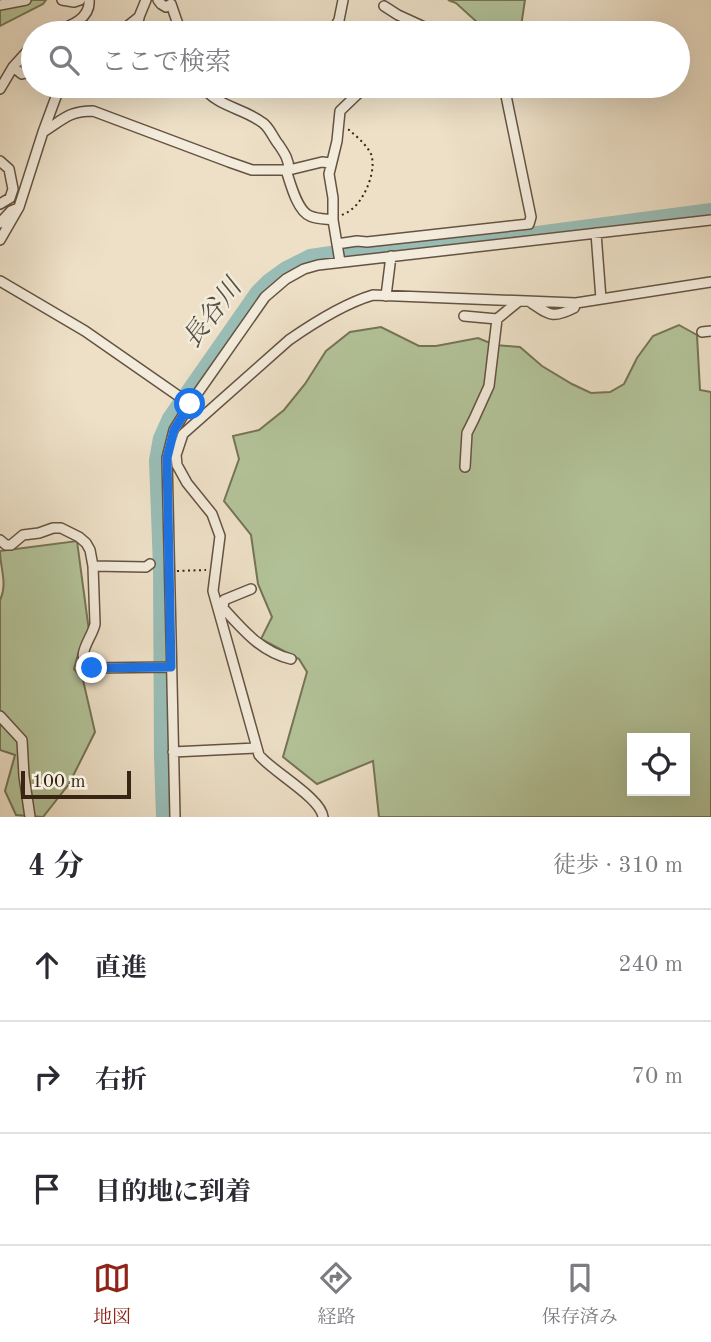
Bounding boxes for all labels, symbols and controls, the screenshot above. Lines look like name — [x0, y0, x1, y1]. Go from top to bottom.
search box — [21, 21, 690, 98]
icon: search — [45, 41, 83, 79]
text: ここで検索 — [101, 50, 231, 76]
water label: 長谷川 — [178, 271, 249, 353]
route start — [174, 388, 205, 419]
route end — [76, 652, 107, 683]
map controls — [627, 733, 690, 796]
button: locate — [627, 733, 690, 796]
scale bar — [21, 768, 131, 800]
text: 100 m — [32, 773, 85, 792]
text: 4 分 — [28, 852, 84, 882]
text: 徒歩 · 310 m — [553, 854, 683, 877]
icon: ahead — [28, 946, 66, 984]
text: 240 m — [618, 953, 683, 976]
text: 直進 — [95, 956, 147, 982]
icon: right — [28, 1058, 66, 1096]
text: 70 m — [632, 1065, 683, 1088]
text: 右折 — [95, 1068, 147, 1094]
icon: arrive — [28, 1170, 66, 1208]
text: 目的地に到着 — [95, 1180, 251, 1206]
tab: 地図 — [93, 1259, 131, 1330]
tab: 経路 — [317, 1259, 356, 1330]
tab: 保存済み — [542, 1259, 618, 1330]

